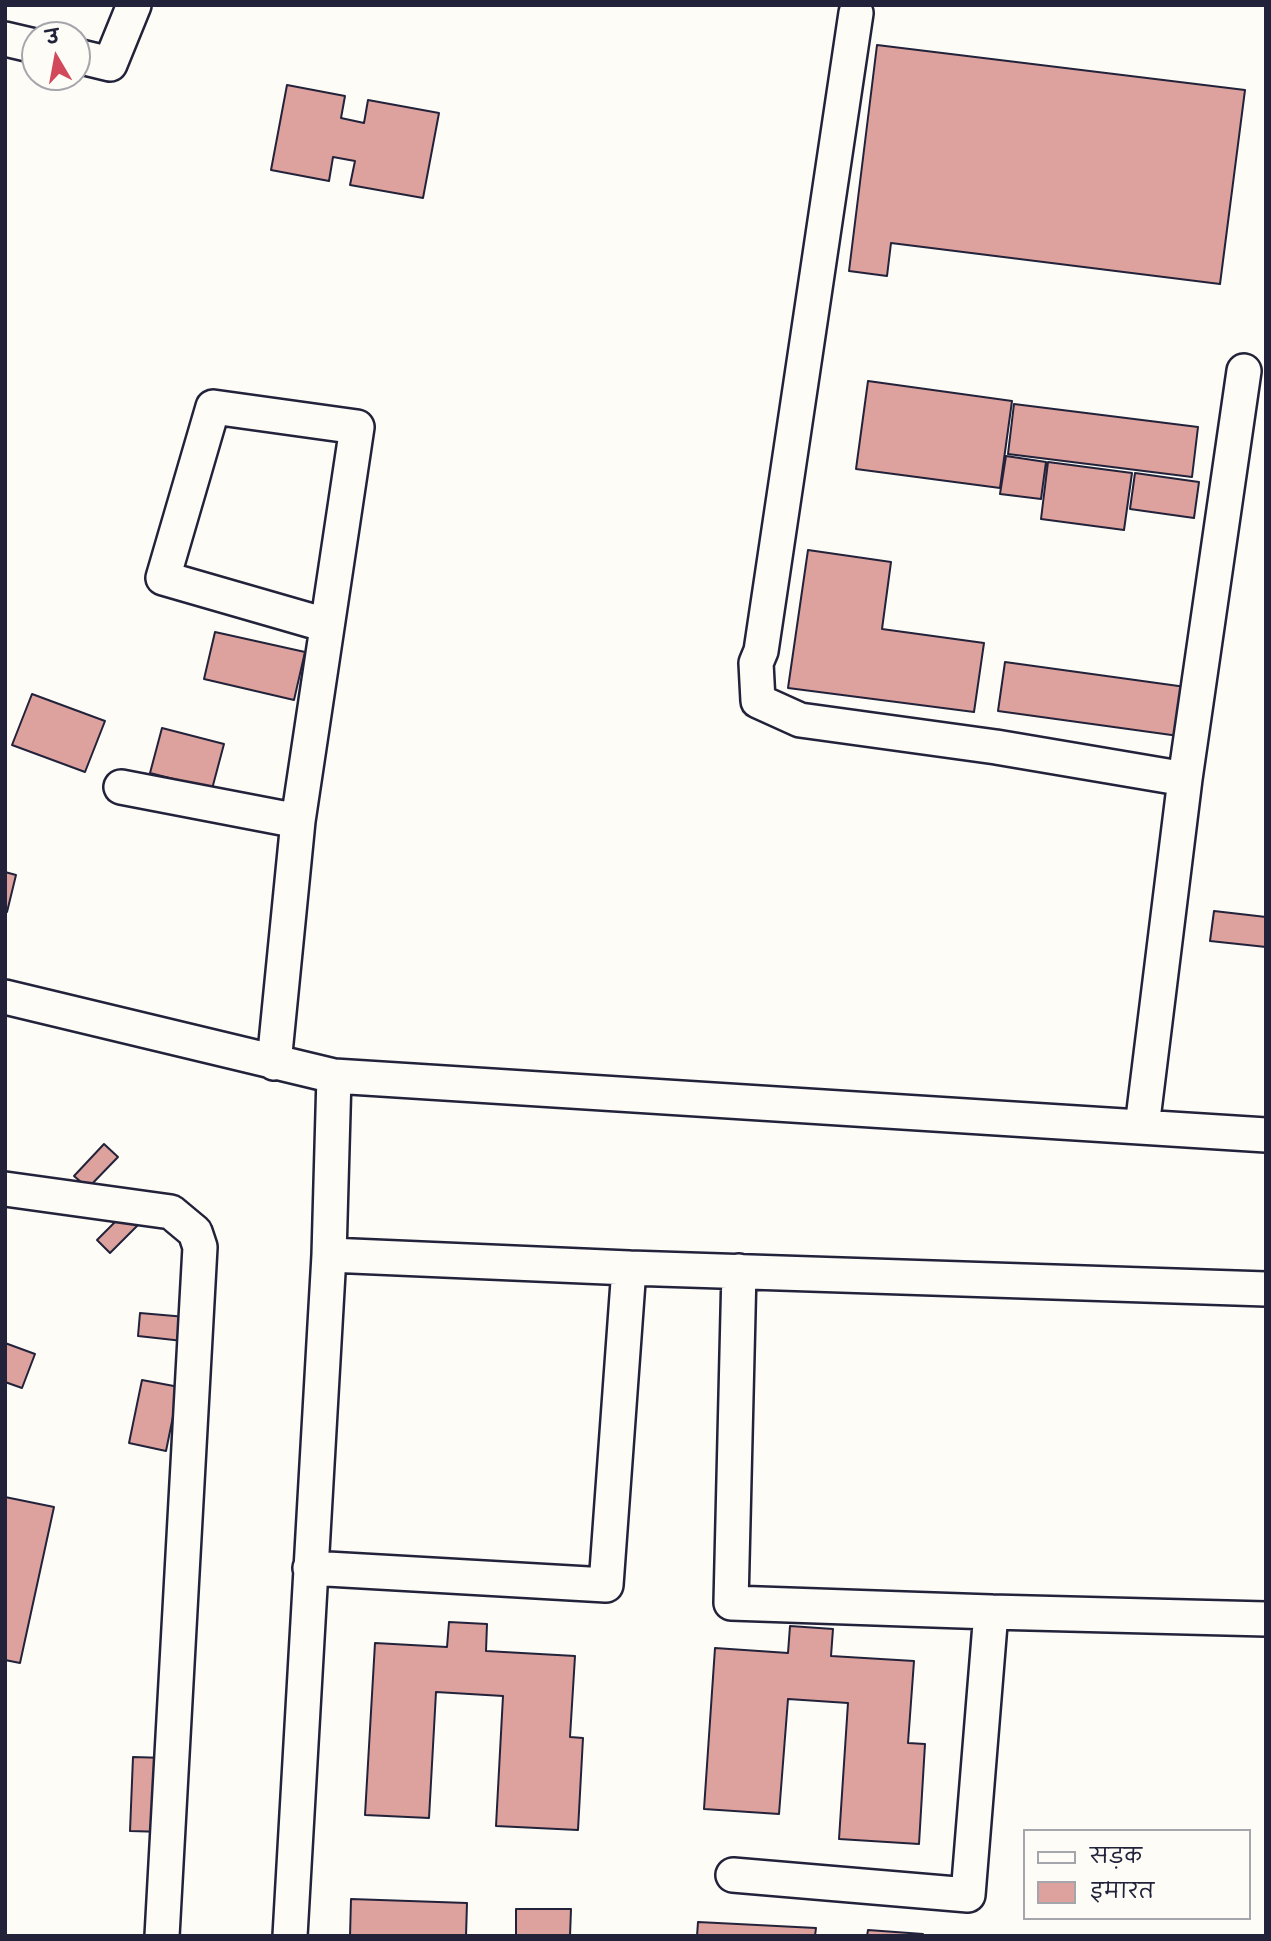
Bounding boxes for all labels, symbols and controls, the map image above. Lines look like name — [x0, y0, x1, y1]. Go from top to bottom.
north arrow — [21, 21, 91, 91]
text: उ — [44, 24, 61, 50]
legend — [1023, 1829, 1250, 1920]
text: सड़क — [1090, 1843, 1142, 1870]
text: इमारत — [1090, 1878, 1154, 1905]

